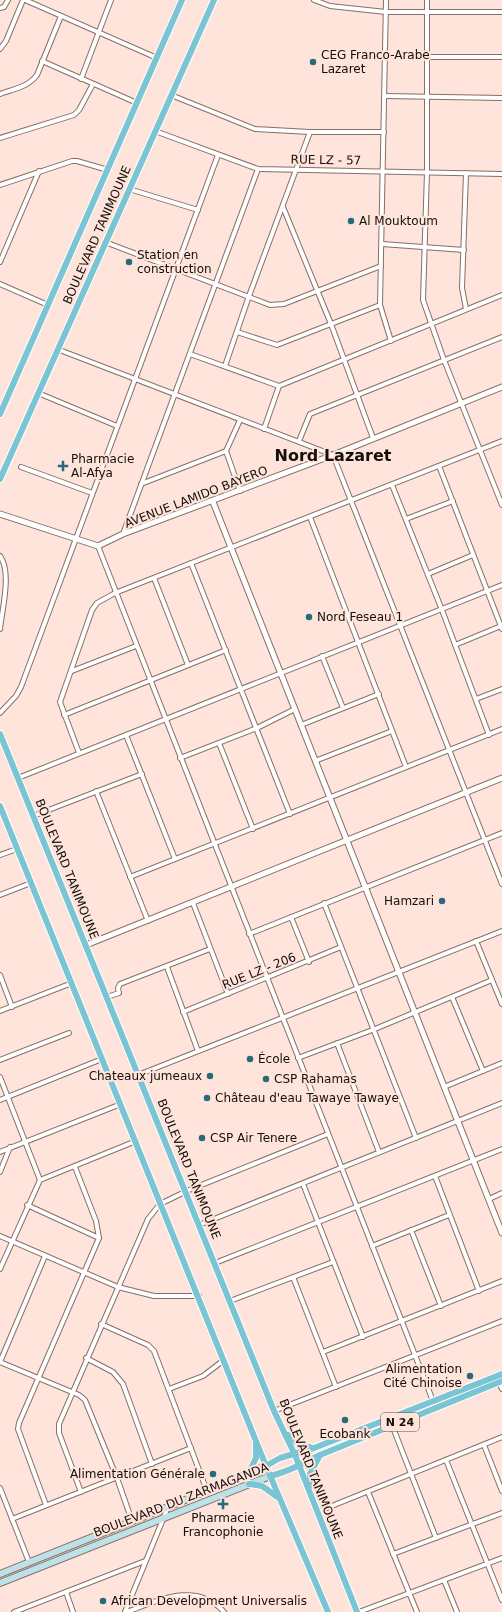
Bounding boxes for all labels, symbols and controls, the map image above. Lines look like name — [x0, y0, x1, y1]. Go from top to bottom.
place label: CEG Franco-Arabe Lazaret — [321, 48, 430, 76]
marker: CEG Franco-Arabe Lazaret — [308, 57, 318, 67]
street label: RUE LZ - 57 — [291, 152, 361, 168]
street label: BOULEVARD TANIMOUNE — [60, 164, 134, 306]
place label: Al Mouktoum — [359, 214, 438, 228]
marker: Al Mouktoum — [346, 216, 356, 226]
place label: Station en construction — [137, 248, 212, 276]
marker: Station en construction — [124, 257, 134, 267]
district label: Nord Lazaret — [275, 446, 392, 465]
place label: Pharmacie Al-Afya — [71, 452, 134, 480]
marker: Pharmacie Al-Afya — [58, 461, 68, 471]
street label: AVENUE LAMIDO BAYERO — [122, 463, 270, 531]
place label: Nord Feseau 1 — [317, 610, 403, 624]
marker: Nord Feseau 1 — [304, 612, 314, 622]
street label: BOULEVARD TANIMOUNE — [32, 797, 102, 941]
place label: Hamzari — [384, 894, 434, 908]
marker: Hamzari — [437, 896, 447, 906]
street label: RUE LZ - 206 — [220, 950, 298, 992]
place label: École — [258, 1051, 290, 1066]
marker: École — [245, 1054, 255, 1064]
place label: Chateaux jumeaux — [89, 1069, 202, 1083]
marker: Chateaux jumeaux — [205, 1071, 215, 1081]
place label: CSP Rahamas — [274, 1072, 357, 1086]
marker: CSP Rahamas — [261, 1074, 271, 1084]
place label: Château d'eau Tawaye Tawaye — [215, 1091, 399, 1105]
marker: Château d'eau Tawaye Tawaye — [202, 1093, 212, 1103]
street label: BOULEVARD TANIMOUNE — [154, 1097, 224, 1241]
place label: CSP Air Tenere — [210, 1131, 297, 1145]
marker: CSP Air Tenere — [197, 1133, 207, 1143]
place label: Alimentation Cité Chinoise — [383, 1362, 462, 1390]
marker: Alimentation Cité Chinoise — [465, 1371, 475, 1381]
street label: BOULEVARD TANIMOUNE — [276, 1397, 346, 1541]
road number: N 24 — [381, 1413, 419, 1431]
marker: Ecobank — [340, 1415, 350, 1425]
place label: Ecobank — [319, 1427, 371, 1441]
street label: BOULEVARD DU ZARMAGANDA — [92, 1460, 271, 1540]
place label: Alimentation Générale — [70, 1467, 205, 1481]
marker: Alimentation Générale — [208, 1469, 218, 1479]
marker: Pharmacie Francophonie — [218, 1499, 228, 1509]
place label: Pharmacie Francophonie — [183, 1511, 263, 1539]
place label: African Development Universalis — [111, 1594, 307, 1608]
marker: African Development Universalis — [98, 1596, 108, 1606]

